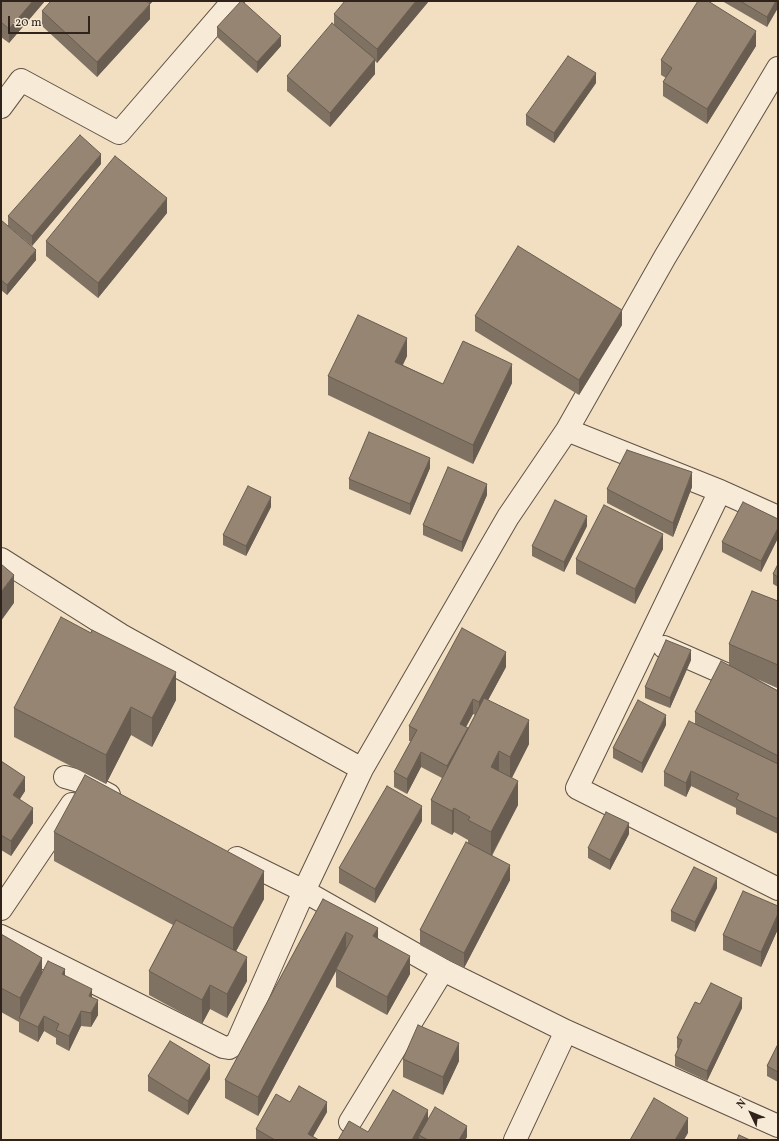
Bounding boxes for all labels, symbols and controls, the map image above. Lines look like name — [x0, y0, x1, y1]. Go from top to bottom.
scale bar — [10, 8, 92, 34]
text: 20 m — [15, 15, 42, 31]
north arrow — [731, 1093, 771, 1133]
text: N — [734, 1096, 750, 1113]

